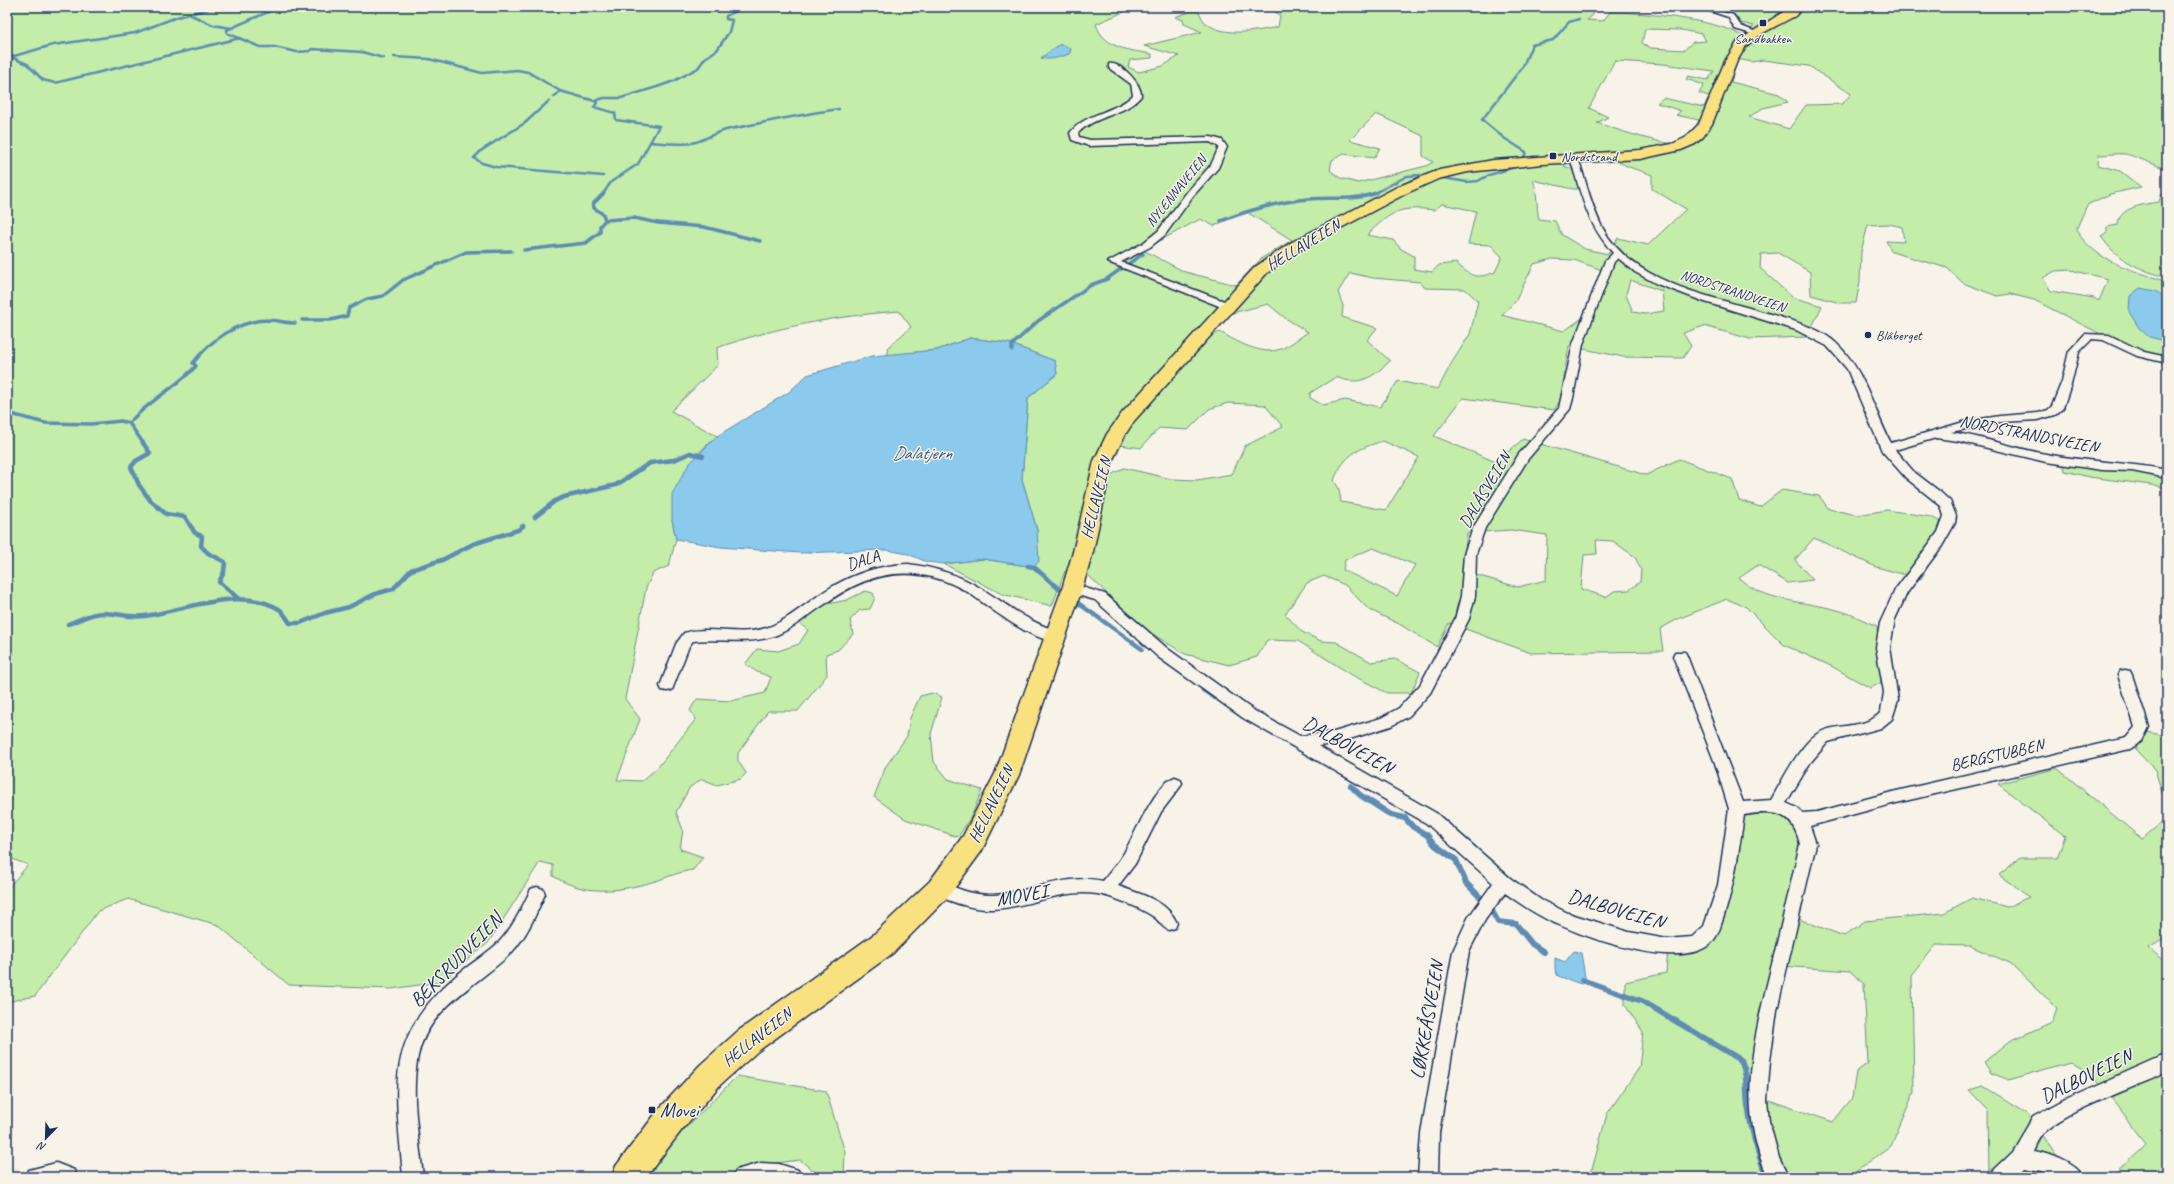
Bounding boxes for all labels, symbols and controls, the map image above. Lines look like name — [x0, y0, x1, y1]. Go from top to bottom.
marker: Sandbakken — [1758, 18, 1768, 28]
place label: Sandbakken — [1734, 30, 1792, 47]
place label: Nordstrand — [1561, 148, 1619, 165]
street label: NYLENNAVEIEN — [1142, 150, 1212, 230]
marker: Nordstrand — [1548, 151, 1558, 161]
street label: HELLAVEIEN — [1262, 213, 1346, 275]
street label: NORDSTRANDVEIEN — [1679, 266, 1790, 317]
place label: Blåberget — [1876, 327, 1923, 344]
marker: Blåberget — [1863, 330, 1873, 340]
street label: NORDSTRANDSVEIEN — [1958, 410, 2102, 458]
water label: Dalatjern — [893, 442, 953, 464]
street label: DALÅSVEIEN — [1454, 446, 1517, 532]
street label: HELLAVEIEN — [1076, 453, 1117, 541]
street label: DALA — [844, 545, 883, 575]
street label: DALBOVEIEN — [1299, 710, 1400, 781]
street label: BERGSTUBBEN — [1948, 734, 2048, 776]
street label: HELLAVEIEN — [963, 760, 1020, 846]
street label: MOVEI — [994, 877, 1054, 912]
street label: DALBOVEIEN — [1565, 883, 1670, 935]
street label: BEKSRUDVEIEN — [405, 905, 509, 1013]
street label: LØKKEÅSVEIEN — [1404, 957, 1450, 1081]
street label: HELLAVEIEN — [718, 1002, 798, 1071]
street label: DALBOVEIEN — [2036, 1042, 2138, 1109]
place label: Movei — [660, 1098, 701, 1123]
marker: Movei — [647, 1105, 657, 1115]
north arrow — [26, 1118, 66, 1158]
text: N — [34, 1139, 48, 1155]

